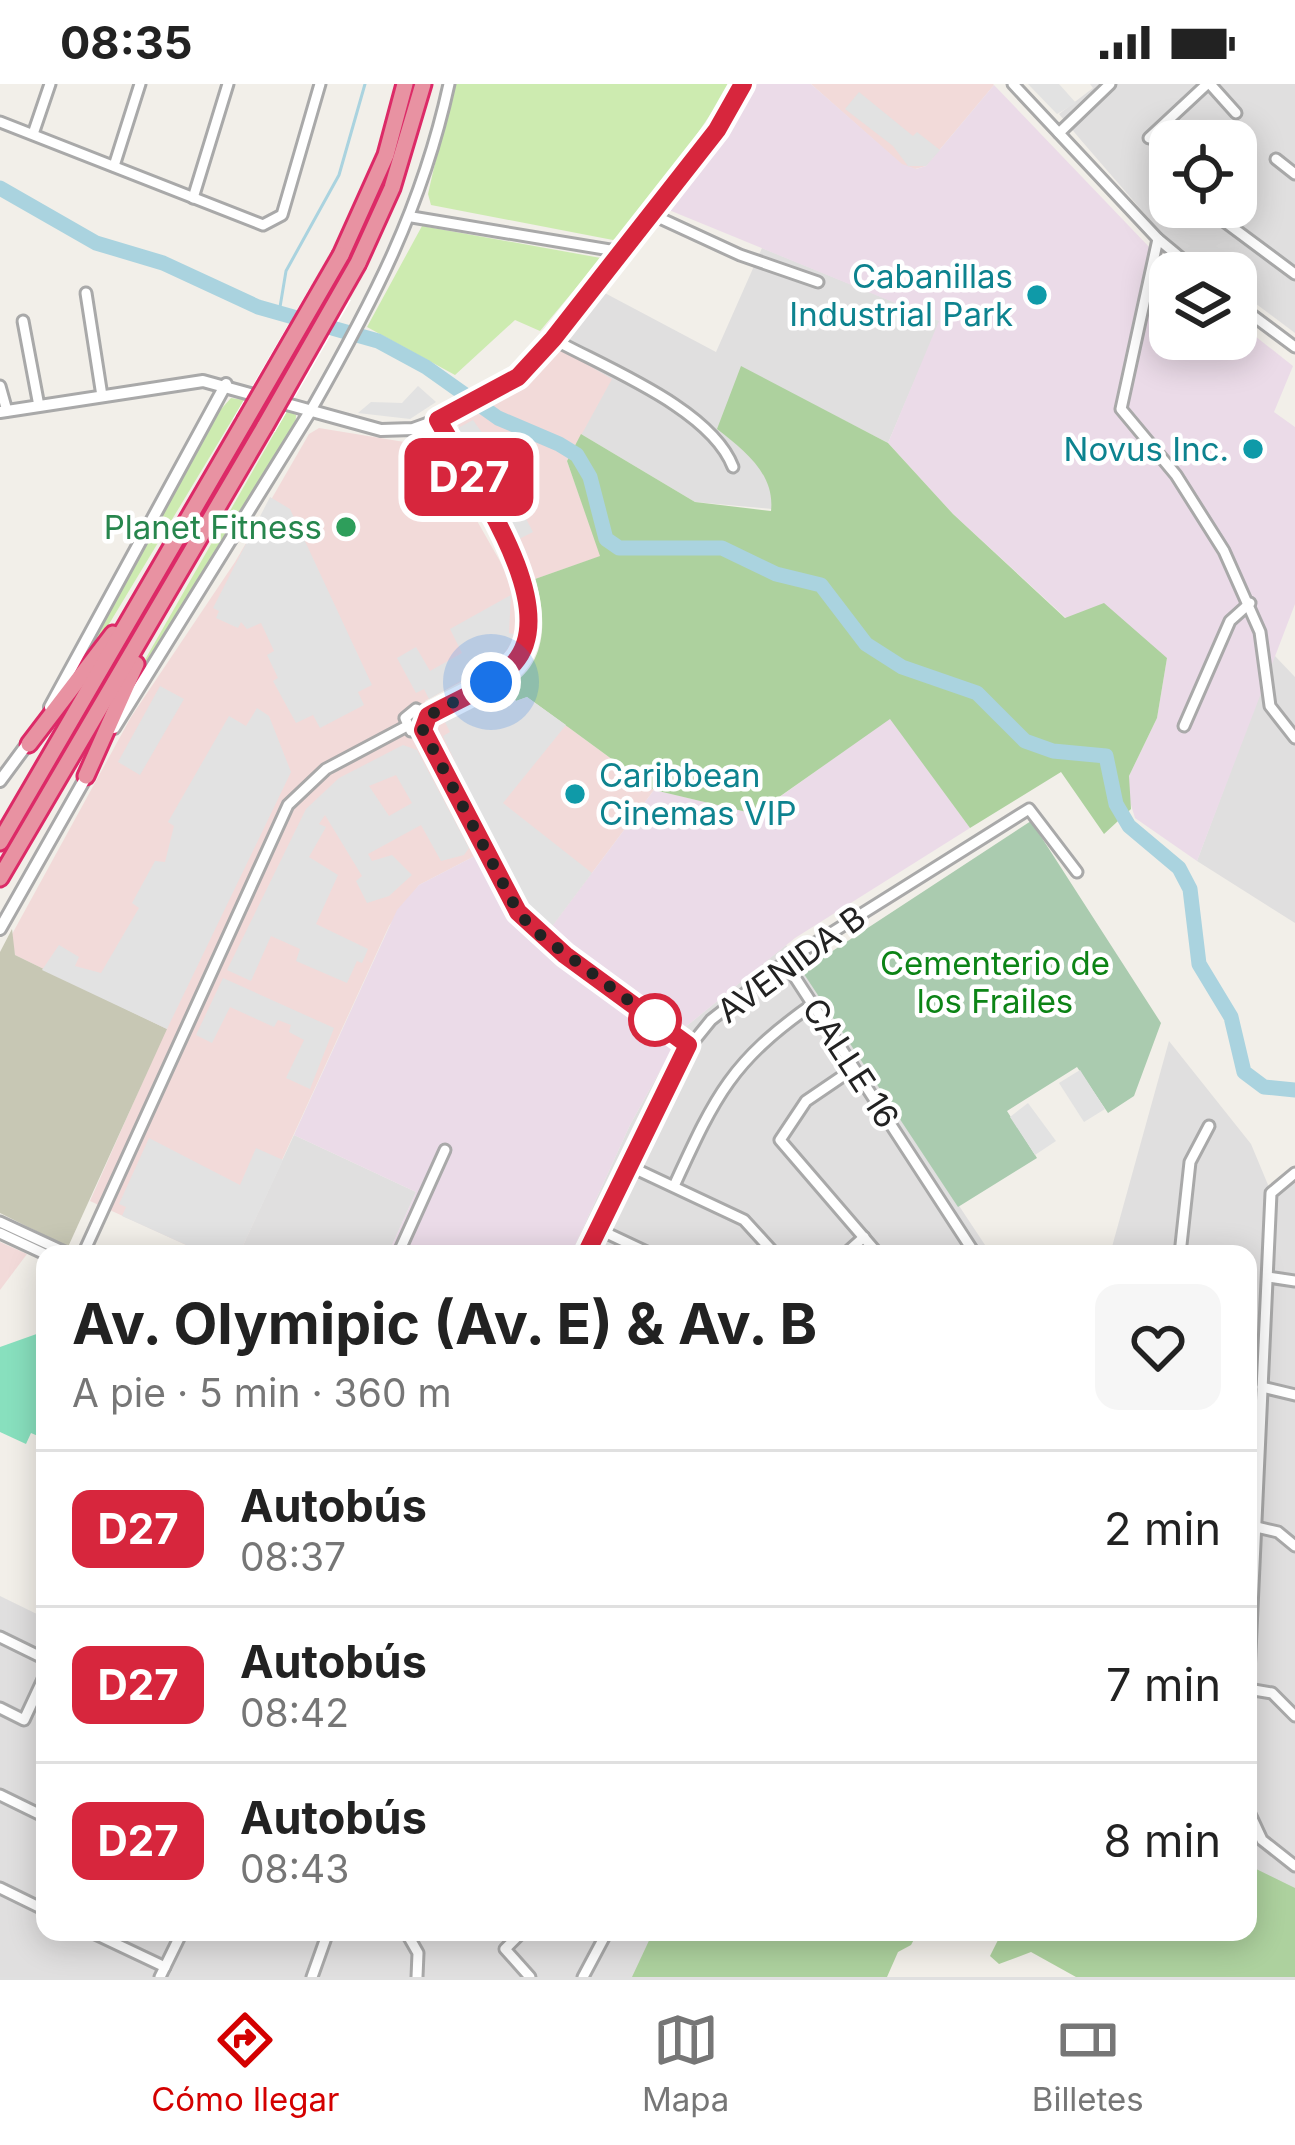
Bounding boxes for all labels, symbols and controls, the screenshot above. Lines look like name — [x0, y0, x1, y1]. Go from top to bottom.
text: 08:35 — [60, 15, 192, 70]
map controls — [1149, 120, 1257, 360]
button: locate — [1149, 120, 1257, 228]
button: layers — [1149, 252, 1257, 360]
place label: Cabanillas Industrial Park — [789, 256, 1013, 334]
marker: Cabanillas Industrial Park — [1024, 282, 1050, 308]
place label: Novus Inc. — [1064, 429, 1229, 469]
marker: Novus Inc. — [1240, 436, 1266, 462]
line badge: D27 — [400, 438, 538, 516]
text: D27 — [428, 451, 510, 502]
place label: Planet Fitness — [104, 507, 322, 547]
marker: Planet Fitness — [333, 514, 359, 540]
your location — [461, 652, 521, 712]
place label: Caribbean Cinemas VIP — [599, 755, 797, 833]
marker: Caribbean Cinemas VIP — [562, 781, 588, 807]
street label: AVENIDA B — [709, 897, 873, 1031]
park label: Cementerio de los Frailes — [880, 943, 1110, 1021]
street label: CALLE 16 — [794, 991, 908, 1135]
unlabelled marker — [630, 995, 680, 1045]
button: heart — [1095, 1284, 1221, 1410]
text: Av. Olymipic (Av. E) & Av. B — [72, 1289, 817, 1358]
text: A pie · 5 min · 360 m — [72, 1369, 452, 1416]
text: Autobús — [240, 1478, 427, 1533]
text: 2 min — [1104, 1501, 1221, 1556]
text: D27 — [97, 1503, 179, 1554]
text: 08:37 — [240, 1533, 346, 1580]
text: Autobús — [240, 1634, 427, 1689]
text: 7 min — [1106, 1657, 1221, 1712]
text: D27 — [97, 1659, 179, 1710]
text: 08:42 — [240, 1689, 349, 1736]
text: Autobús — [240, 1790, 427, 1845]
text: 8 min — [1104, 1813, 1221, 1868]
text: D27 — [97, 1815, 179, 1866]
text: 08:43 — [240, 1845, 349, 1892]
tab: Cómo llegar — [151, 2007, 340, 2119]
tab: Mapa — [642, 2007, 729, 2119]
tab: Billetes — [1032, 2007, 1144, 2119]

